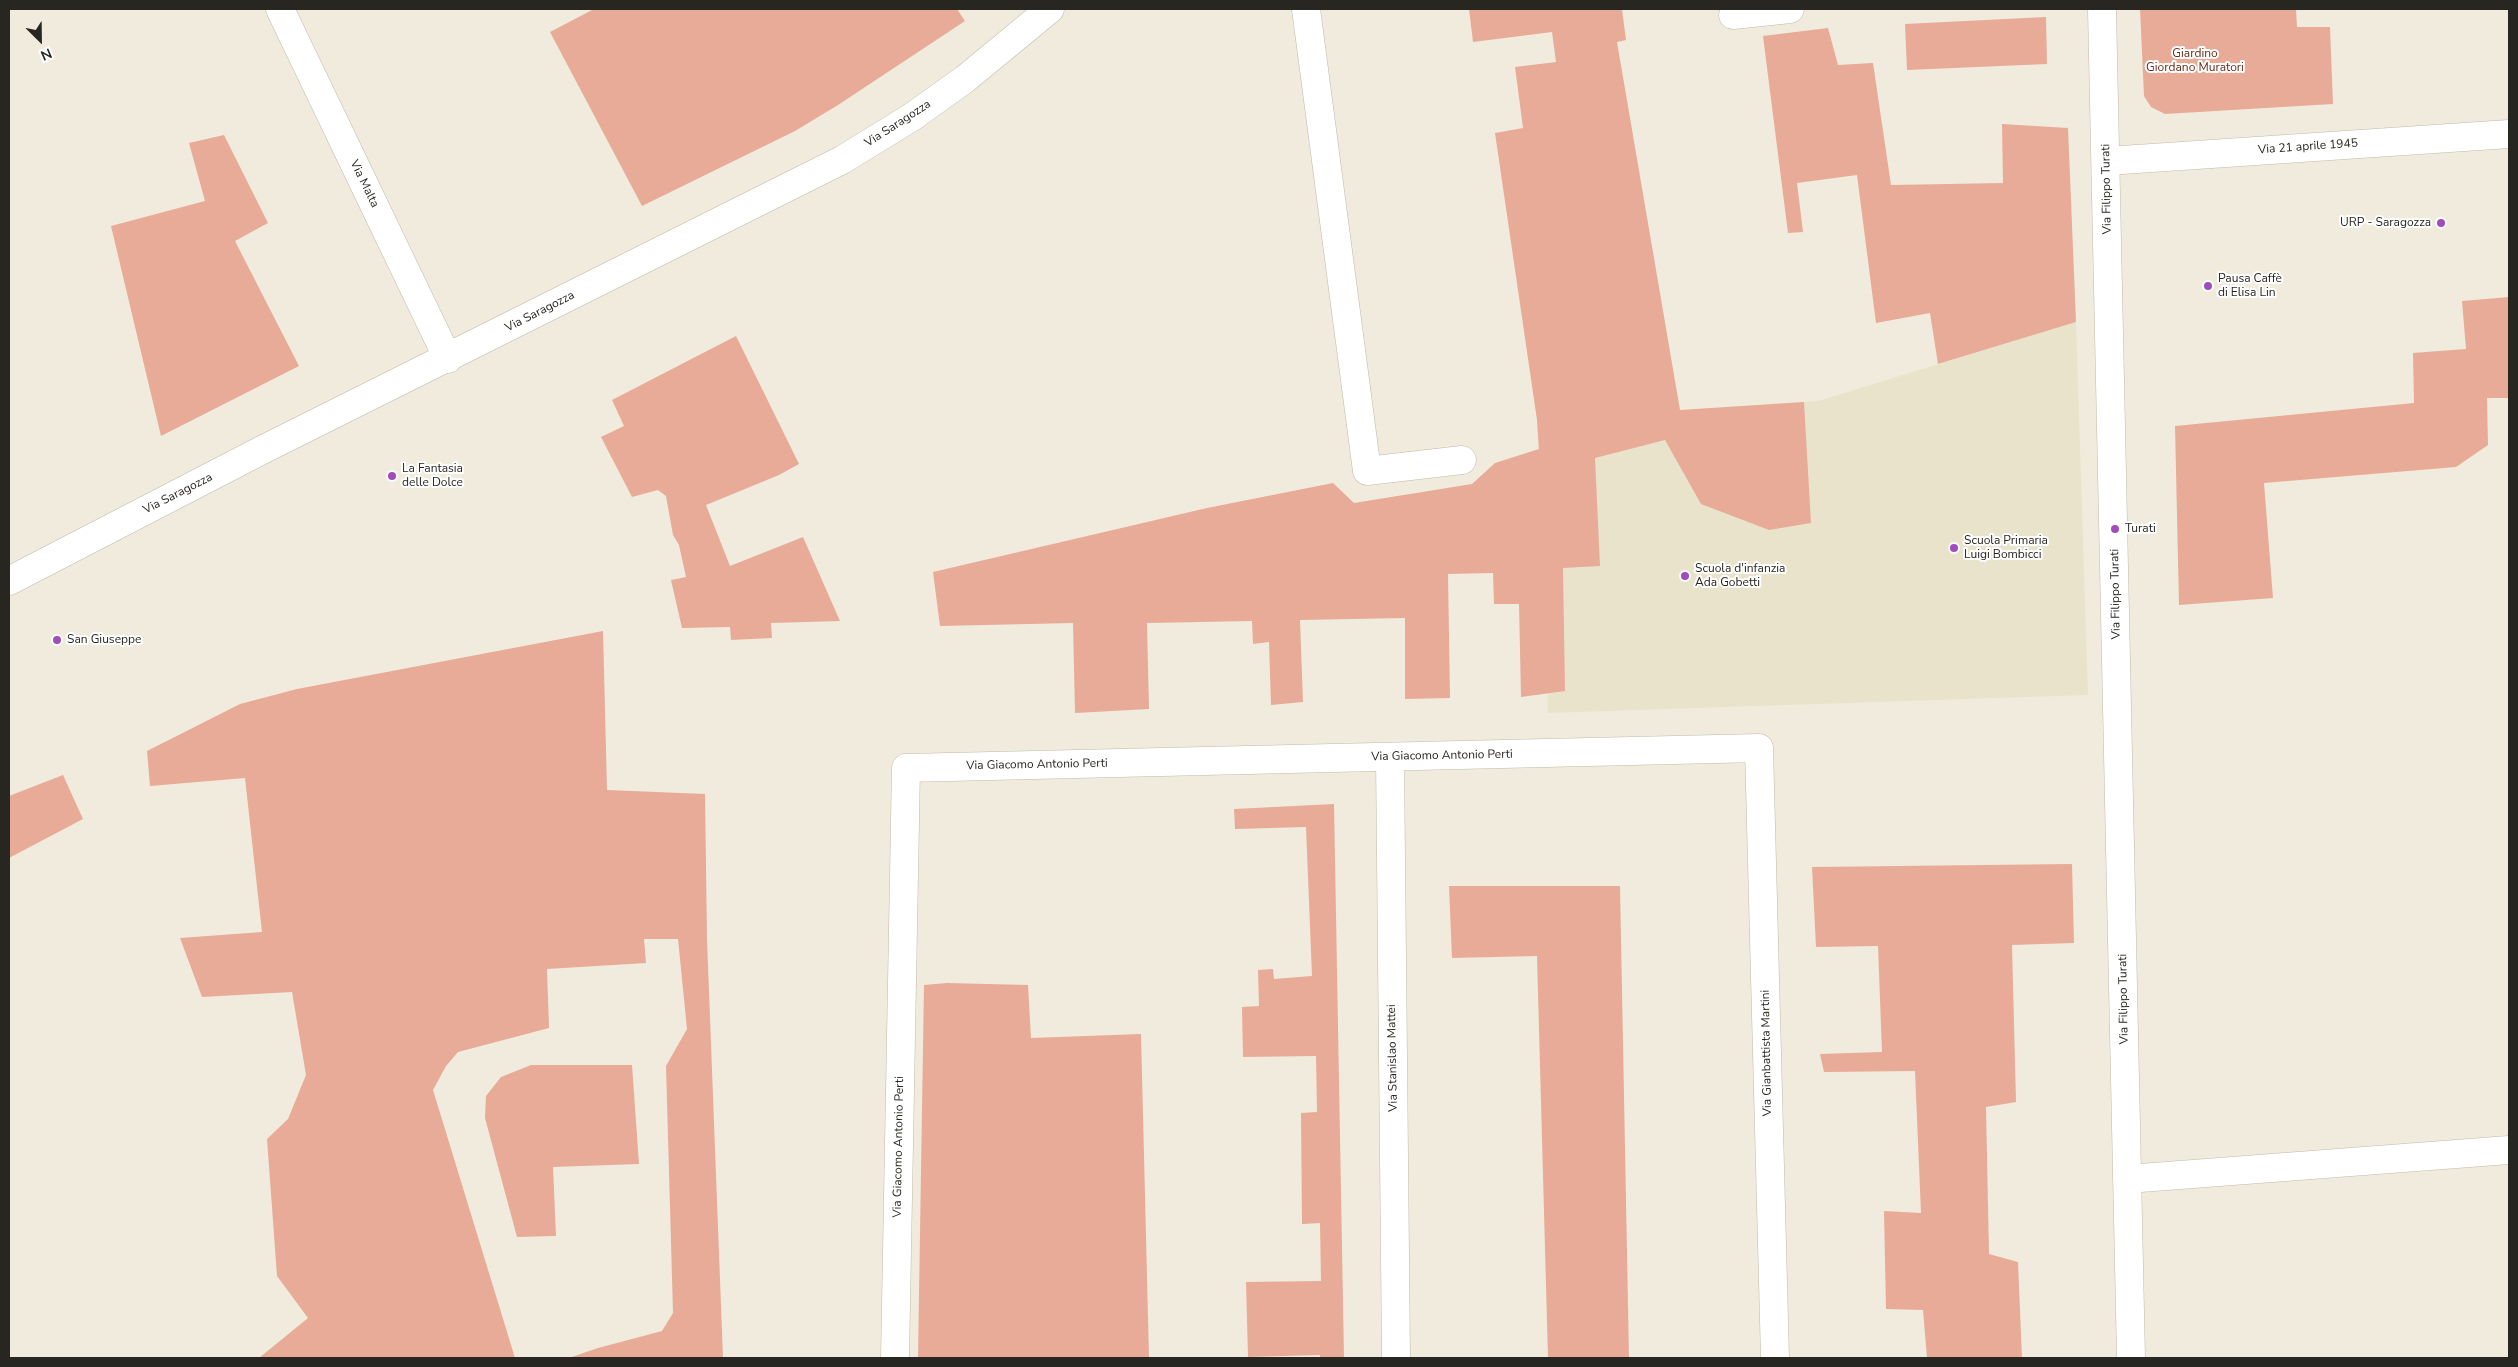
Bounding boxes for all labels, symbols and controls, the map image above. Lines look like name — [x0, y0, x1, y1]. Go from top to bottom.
north arrow — [15, 15, 65, 65]
text: N — [38, 43, 55, 65]
park label: Giardino Giordano Muratori — [2146, 47, 2244, 75]
street label: Via Saragozza — [862, 97, 934, 151]
street label: Via 21 aprile 1945 — [2258, 136, 2358, 158]
street label: Via Filippo Turati — [2099, 144, 2115, 234]
street label: Via Malta — [346, 158, 382, 210]
place label: URP - Saragozza — [2340, 216, 2431, 230]
marker: URP - Saragozza — [2435, 217, 2447, 229]
place label: Pausa Caffè di Elisa Lin — [2218, 272, 2282, 300]
marker: Pausa Caffè di Elisa Lin — [2202, 280, 2214, 292]
street label: Via Saragozza — [503, 288, 577, 336]
place label: La Fantasia delle Dolce — [402, 462, 463, 490]
street label: Via Saragozza — [141, 470, 215, 518]
marker: La Fantasia delle Dolce — [386, 470, 398, 482]
place label: Turati — [2125, 522, 2156, 536]
marker: Turati — [2109, 523, 2121, 535]
place label: Scuola Primaria Luigi Bombicci — [1964, 534, 2048, 562]
marker: Scuola Primaria Luigi Bombicci — [1948, 542, 1960, 554]
street label: Via Filippo Turati — [2108, 549, 2124, 639]
place label: Scuola d'infanzia Ada Gobetti — [1695, 562, 1785, 590]
marker: Scuola d'infanzia Ada Gobetti — [1679, 570, 1691, 582]
place label: San Giuseppe — [67, 633, 141, 647]
marker: San Giuseppe — [51, 634, 63, 646]
street label: Via Giacomo Antonio Perti — [1371, 748, 1513, 764]
street label: Via Giacomo Antonio Perti — [966, 757, 1108, 773]
street label: Via Filippo Turati — [2116, 954, 2132, 1044]
street label: Via Gianbattista Martini — [1759, 990, 1775, 1116]
street label: Via Stanislao Mattei — [1385, 1004, 1401, 1112]
street label: Via Giacomo Antonio Perti — [891, 1076, 907, 1218]

